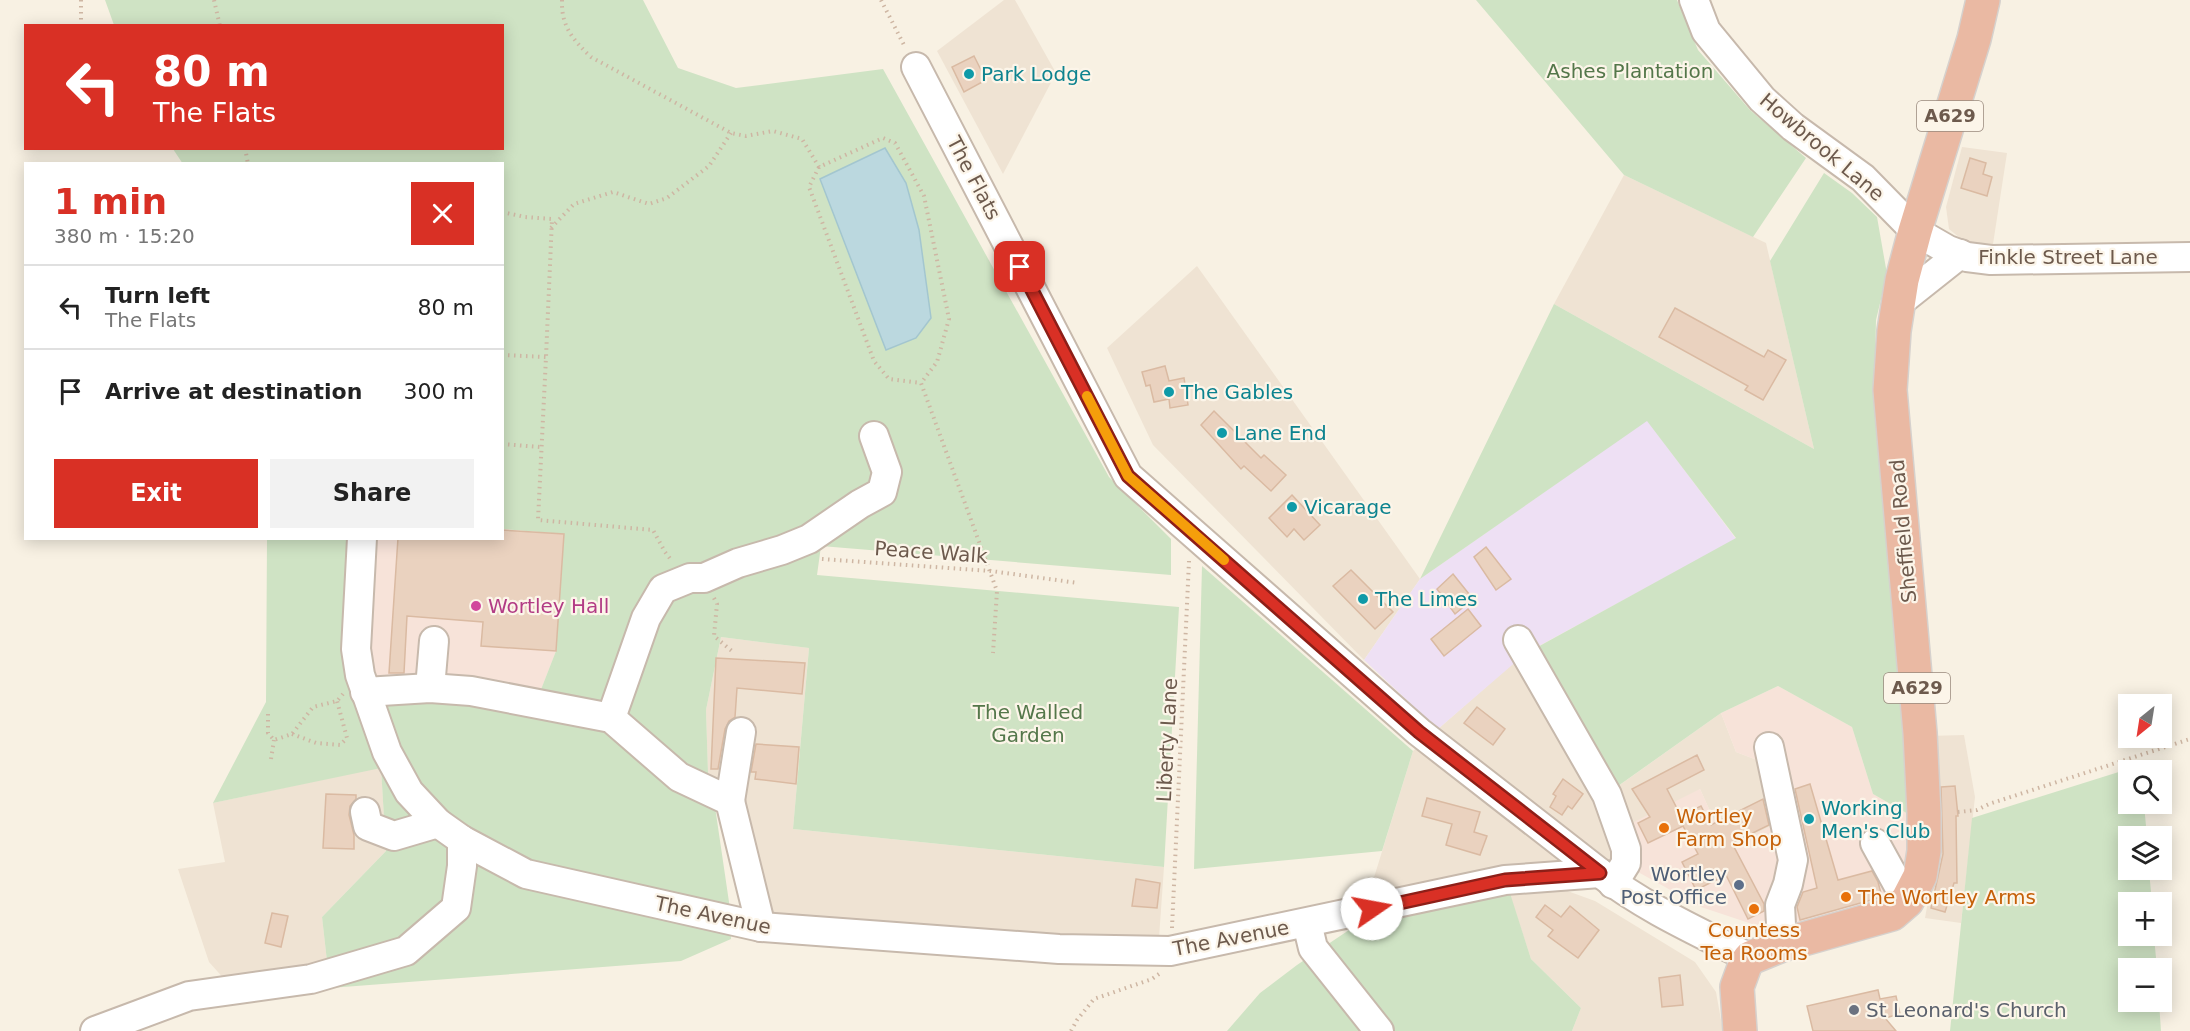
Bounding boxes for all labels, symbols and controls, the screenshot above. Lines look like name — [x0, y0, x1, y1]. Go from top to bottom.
text: 80 m — [153, 47, 270, 96]
icon: left — [54, 48, 132, 126]
park label: Ashes Plantation — [1547, 59, 1713, 83]
place label: Park Lodge — [981, 62, 1091, 86]
marker: Park Lodge — [962, 67, 976, 81]
street label: Howbrook Lane — [1755, 88, 1889, 206]
text: The Flats — [153, 97, 276, 128]
road number: A629 — [1917, 101, 1983, 131]
street label: The Flats — [942, 131, 1006, 224]
text: 1 min — [54, 181, 167, 222]
button: close — [411, 182, 474, 245]
text: 380 m · 15:20 — [54, 224, 195, 248]
pin — [994, 241, 1045, 292]
street label: Finkle Street Lane — [1978, 245, 2158, 269]
icon: arrive — [1003, 250, 1036, 283]
text: Turn left — [105, 283, 210, 308]
icon: left — [54, 291, 87, 324]
text: 80 m — [418, 295, 474, 320]
text: The Flats — [105, 308, 196, 332]
icon: arrive — [54, 375, 87, 408]
text: Arrive at destination — [105, 379, 362, 404]
text: 300 m — [404, 379, 474, 404]
place label: The Gables — [1180, 380, 1293, 404]
marker: The Gables — [1162, 385, 1176, 399]
place label: Lane End — [1234, 421, 1327, 445]
marker: Lane End — [1215, 426, 1229, 440]
street label: Sheffield Road — [1885, 458, 1921, 604]
button: Exit — [54, 459, 258, 528]
button: Share — [270, 459, 474, 528]
place label: Vicarage — [1304, 495, 1392, 519]
marker: Vicarage — [1285, 500, 1299, 514]
street label: Peace Walk — [874, 536, 989, 568]
place label: The Limes — [1374, 587, 1477, 611]
marker: The Limes — [1356, 592, 1370, 606]
place label: Wortley Hall — [488, 594, 609, 618]
marker: Wortley Hall — [469, 599, 483, 613]
road number: A629 — [1884, 673, 1950, 703]
street label: Liberty Lane — [1152, 677, 1182, 803]
north arrow — [2118, 694, 2172, 748]
map controls — [2118, 694, 2172, 1012]
park label: The Walled Garden — [972, 700, 1083, 747]
button: search — [2118, 760, 2172, 814]
place label: Working Men's Club — [1821, 796, 1930, 843]
place label: Wortley Farm Shop — [1676, 804, 1782, 851]
marker: Working Men's Club — [1802, 812, 1816, 826]
marker: Wortley Farm Shop — [1657, 821, 1671, 835]
button: layers — [2118, 826, 2172, 880]
place label: Wortley Post Office — [1620, 862, 1727, 909]
position arrow — [1340, 877, 1404, 941]
marker: Wortley Post Office — [1732, 878, 1746, 892]
place label: The Wortley Arms — [1857, 885, 2036, 909]
marker: The Wortley Arms — [1839, 890, 1853, 904]
street label: The Avenue — [652, 891, 773, 939]
button: + — [2118, 892, 2172, 946]
marker: Countess Tea Rooms — [1747, 902, 1761, 916]
street label: The Avenue — [1170, 915, 1291, 961]
place label: Countess Tea Rooms — [1699, 918, 1808, 965]
button: − — [2118, 958, 2172, 1012]
place label: St Leonard's Church — [1866, 998, 2067, 1022]
marker: St Leonard's Church — [1847, 1003, 1861, 1017]

